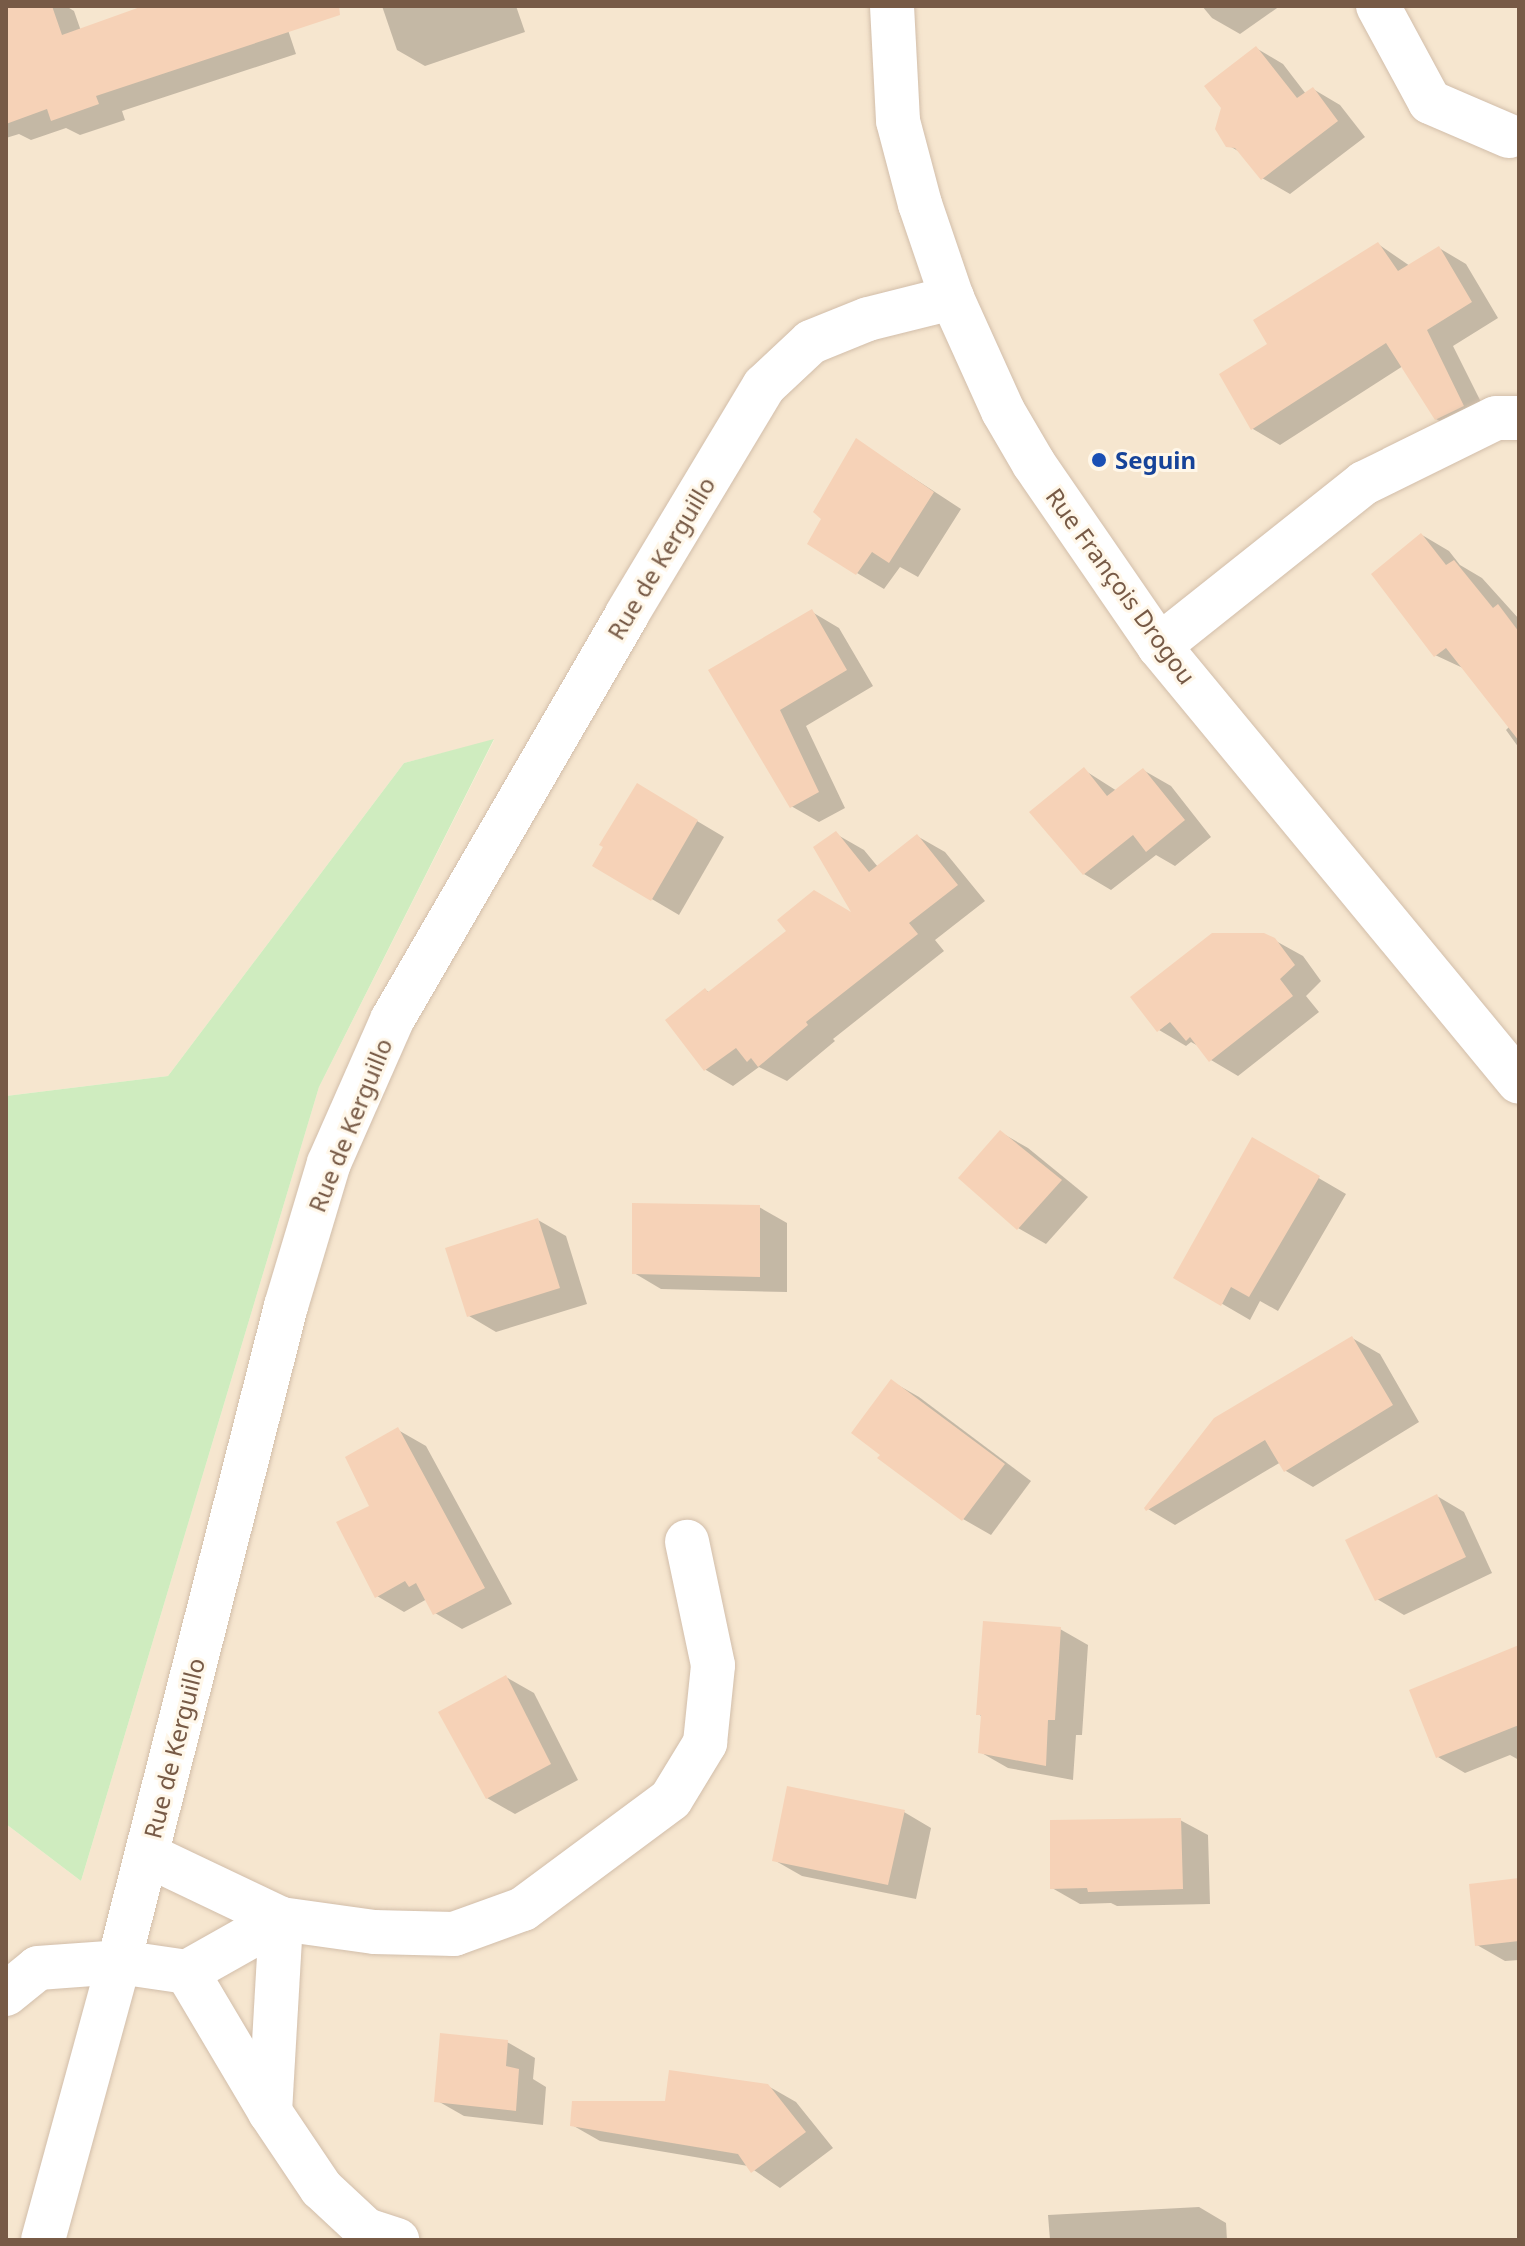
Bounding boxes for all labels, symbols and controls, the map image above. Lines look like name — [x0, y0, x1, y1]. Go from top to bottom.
place label: Seguin — [1115, 446, 1196, 474]
marker: Seguin — [1090, 451, 1108, 469]
street label: Rue de Kerguillo — [601, 471, 721, 645]
street label: Rue François Drogou — [1040, 482, 1202, 690]
street label: Rue de Kerguillo — [302, 1034, 398, 1216]
street label: Rue de Kerguillo — [138, 1655, 210, 1841]

